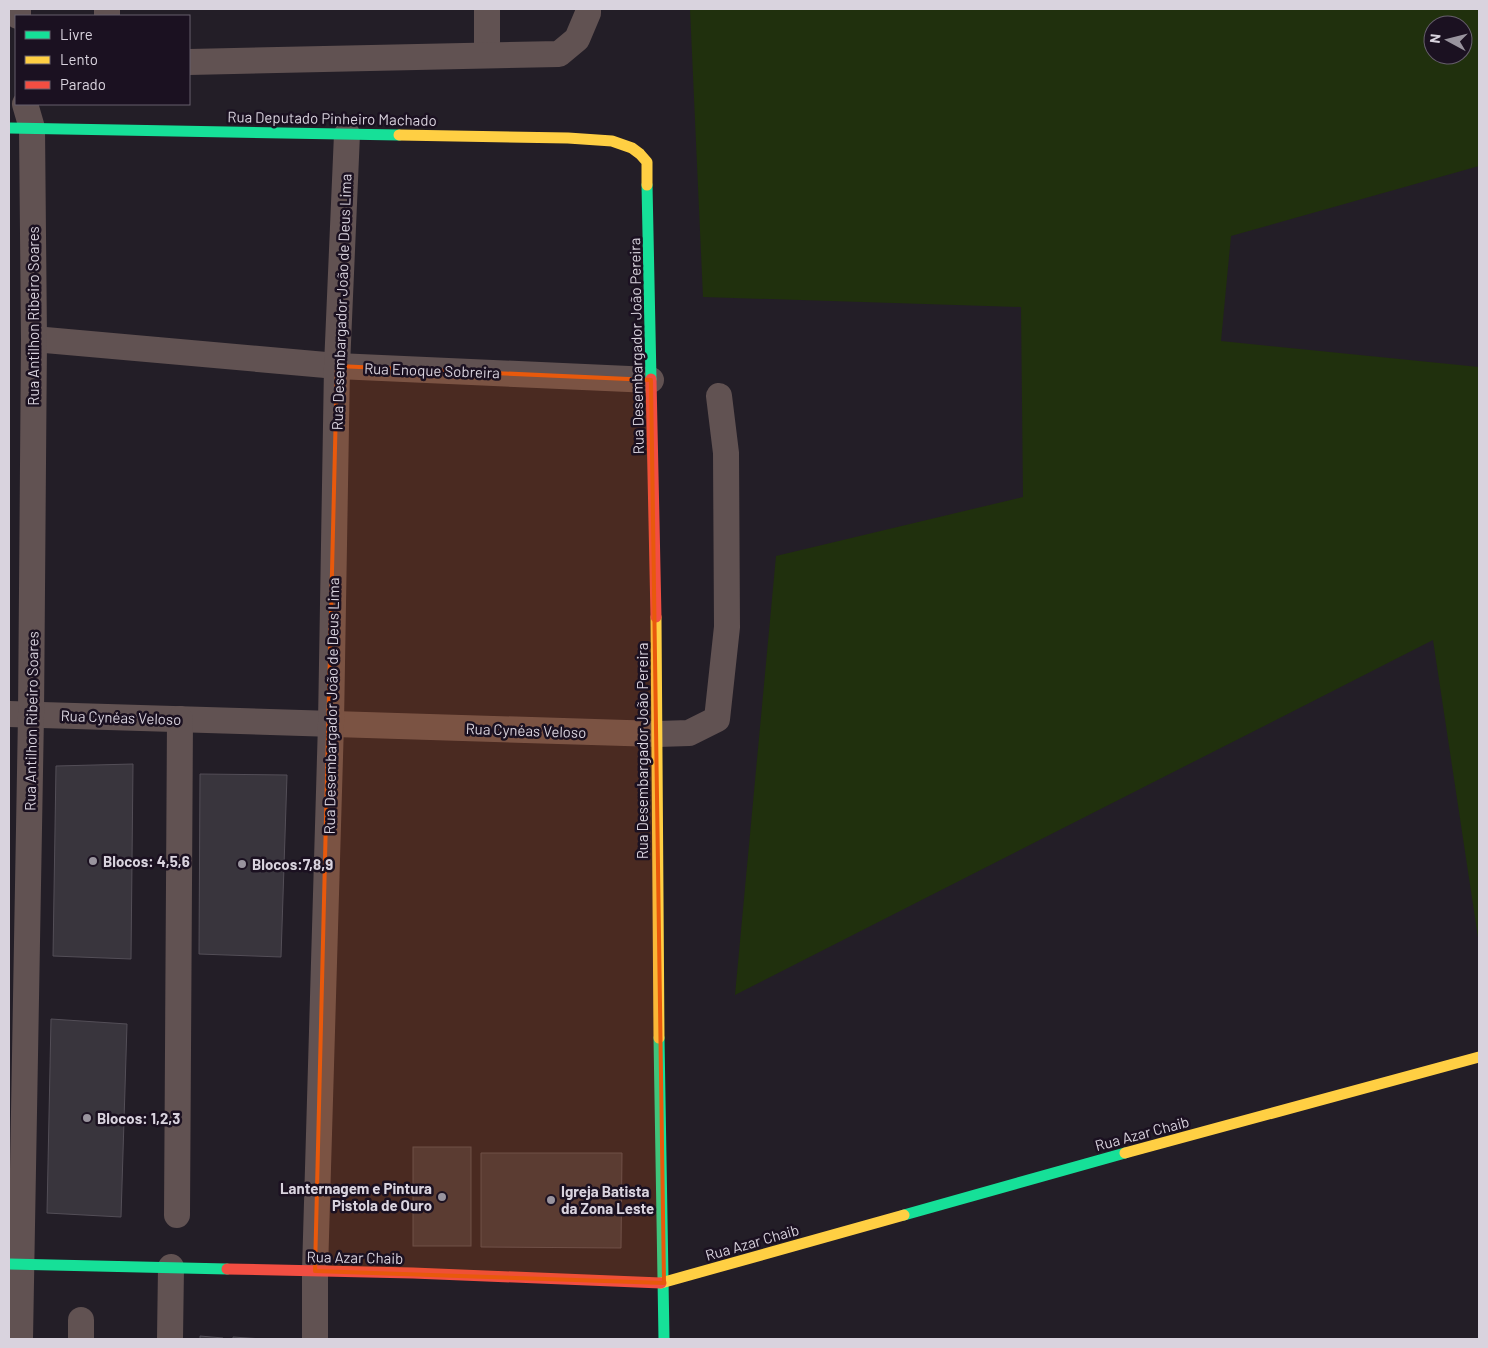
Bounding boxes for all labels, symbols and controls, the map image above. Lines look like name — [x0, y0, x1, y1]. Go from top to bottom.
legend — [15, 15, 190, 105]
north arrow — [1423, 15, 1473, 65]
text: Livre — [60, 25, 93, 43]
text: N — [1426, 33, 1444, 44]
text: Lento — [60, 50, 98, 68]
text: Parado — [60, 75, 106, 93]
street label: Rua Deputado Pinheiro Machado — [227, 107, 437, 129]
street label: Rua Desembargador João de Deus Lima — [328, 173, 354, 431]
street label: Rua Antilhon Ribeiro Soares — [24, 226, 42, 406]
street label: Rua Desembargador João Pereira — [625, 237, 647, 455]
street label: Rua Enoque Sobreira — [364, 359, 500, 381]
street label: Rua Desembargador João de Deus Lima — [320, 577, 342, 835]
street label: Rua Antilhon Ribeiro Soares — [20, 631, 42, 811]
street label: Rua Desembargador João Pereira — [633, 643, 651, 859]
street label: Rua Cynéas Veloso — [60, 706, 182, 728]
street label: Rua Cynéas Veloso — [465, 719, 587, 741]
place label: Blocos: 4,5,6 — [103, 852, 190, 870]
marker: Blocos: 4,5,6 — [87, 855, 99, 867]
place label: Blocos:7,8,9 — [252, 855, 333, 873]
marker: Blocos:7,8,9 — [236, 858, 248, 870]
place label: Blocos: 1,2,3 — [97, 1109, 180, 1127]
marker: Blocos: 1,2,3 — [81, 1112, 93, 1124]
street label: Rua Azar Chaib — [1093, 1112, 1191, 1154]
place label: Lanternagem e Pintura Pistola de Ouro — [280, 1179, 432, 1214]
place label: Igreja Batista da Zona Leste — [561, 1182, 654, 1217]
marker: Lanternagem e Pintura Pistola de Ouro — [436, 1191, 448, 1203]
marker: Igreja Batista da Zona Leste — [545, 1194, 557, 1206]
street label: Rua Azar Chaib — [703, 1220, 801, 1264]
street label: Rua Azar Chaib — [307, 1247, 403, 1267]

